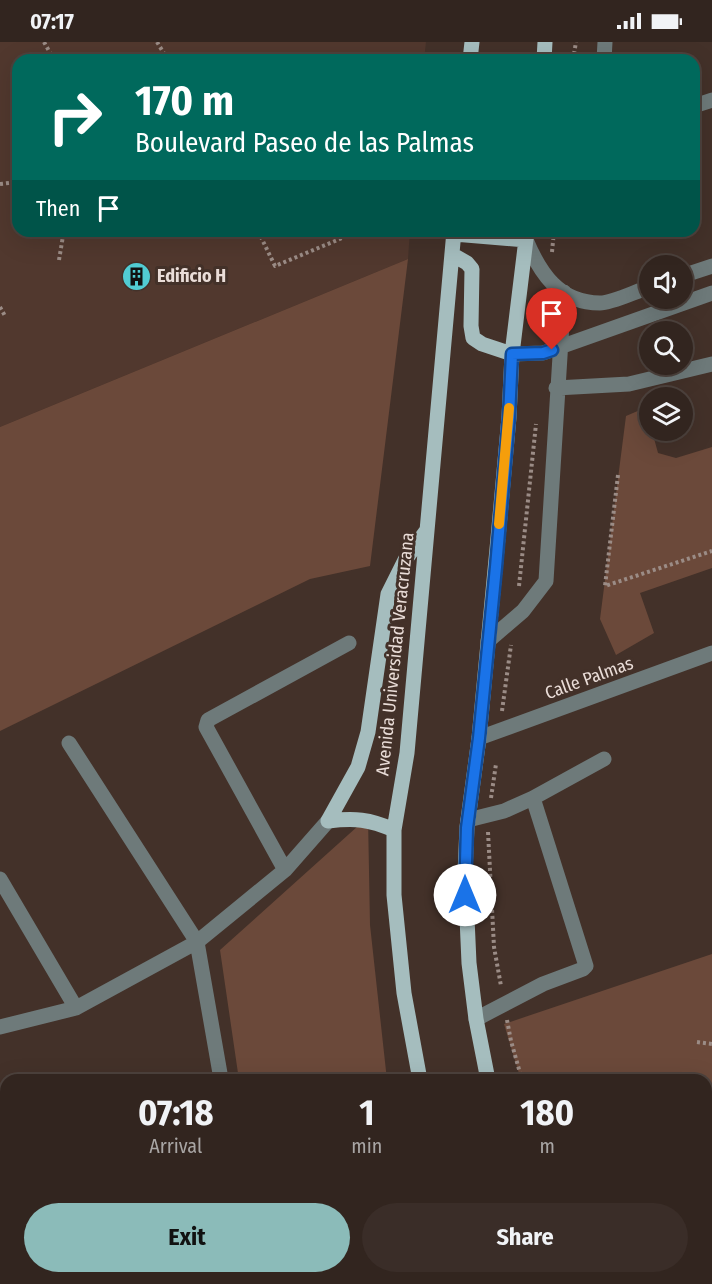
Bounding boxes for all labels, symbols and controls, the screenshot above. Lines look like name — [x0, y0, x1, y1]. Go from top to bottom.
text: 07:17 — [30, 8, 74, 35]
text: 170 m — [135, 76, 234, 126]
icon: right — [36, 78, 114, 156]
text: Boulevard Paseo de las Palmas — [135, 127, 474, 159]
icon: arrive — [92, 192, 125, 225]
text: Then — [36, 195, 80, 222]
map controls — [639, 255, 693, 441]
button: sound — [639, 255, 693, 309]
building icon: Edificio H — [120, 260, 152, 292]
place label: Edificio H — [157, 265, 226, 287]
pin — [526, 288, 577, 350]
icon: arrive — [535, 297, 568, 330]
button: search — [639, 321, 693, 375]
button: layers — [639, 387, 693, 441]
street label: Avenida Universidad Veracruzana — [371, 531, 419, 777]
street label: Calle Palmas — [542, 652, 636, 704]
position arrow — [433, 863, 497, 927]
text: 07:18 — [138, 1091, 213, 1135]
text: 1 — [359, 1091, 374, 1135]
text: 180 — [520, 1091, 574, 1135]
text: Arrival — [149, 1134, 202, 1158]
text: min — [351, 1134, 382, 1158]
text: m — [539, 1134, 555, 1158]
button: Exit — [24, 1203, 350, 1272]
button: Share — [362, 1203, 688, 1272]

